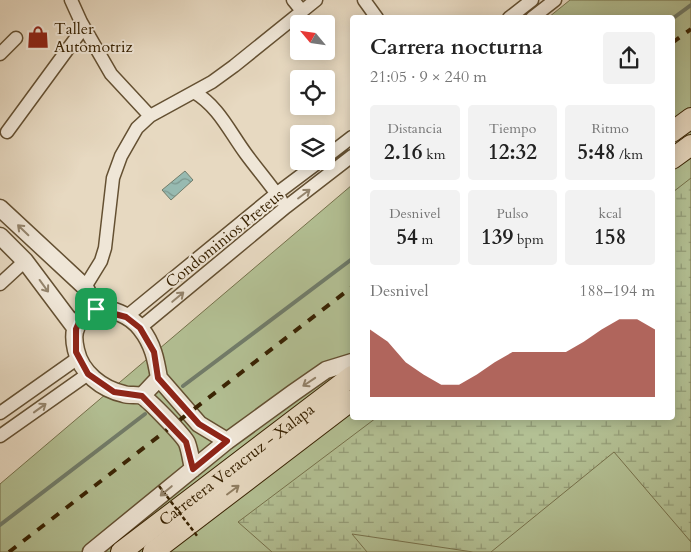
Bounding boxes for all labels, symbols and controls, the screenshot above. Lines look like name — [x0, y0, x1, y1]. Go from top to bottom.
north arrow — [290, 15, 335, 60]
map controls — [290, 15, 335, 170]
place label: Taller Automotriz — [54, 18, 133, 58]
shop icon: Taller Automotriz — [25, 24, 51, 50]
text: Carrera nocturna — [370, 32, 543, 62]
button: share — [603, 32, 655, 84]
text: 21:05 · 9 × 240 m — [370, 66, 487, 88]
button: locate — [290, 70, 335, 115]
text: Distancia — [387, 119, 442, 138]
text: Tiempo — [489, 119, 536, 138]
text: Ritmo — [591, 119, 629, 138]
button: layers — [290, 125, 335, 170]
text: 2.16 — [384, 138, 422, 167]
text: 12:32 — [488, 138, 537, 167]
text: 5:48 — [577, 138, 616, 167]
text: km — [422, 145, 446, 164]
text: /km — [616, 145, 643, 164]
street label: Condominios Preteus — [161, 184, 288, 293]
one-way arrow — [297, 188, 310, 199]
text: Desnivel — [389, 204, 440, 223]
text: Pulso — [497, 204, 528, 223]
text: kcal — [598, 204, 622, 223]
text: 54 — [396, 223, 418, 252]
text: 139 — [481, 223, 513, 252]
text: 158 — [594, 223, 626, 252]
one-way arrow — [17, 224, 30, 236]
text: m — [418, 230, 433, 249]
text: bpm — [513, 230, 544, 249]
one-way arrow — [38, 279, 49, 292]
text: Desnivel — [370, 280, 429, 302]
text: 188–194 m — [579, 280, 655, 302]
pin — [75, 288, 117, 330]
one-way arrow — [171, 291, 184, 302]
icon: arrive — [82, 295, 110, 323]
one-way arrow — [302, 377, 316, 387]
street label: Carretera Veracruz - Xalapa — [155, 399, 319, 531]
one-way arrow — [33, 403, 47, 413]
one-way arrow — [226, 485, 239, 496]
one-way arrow — [160, 486, 173, 497]

